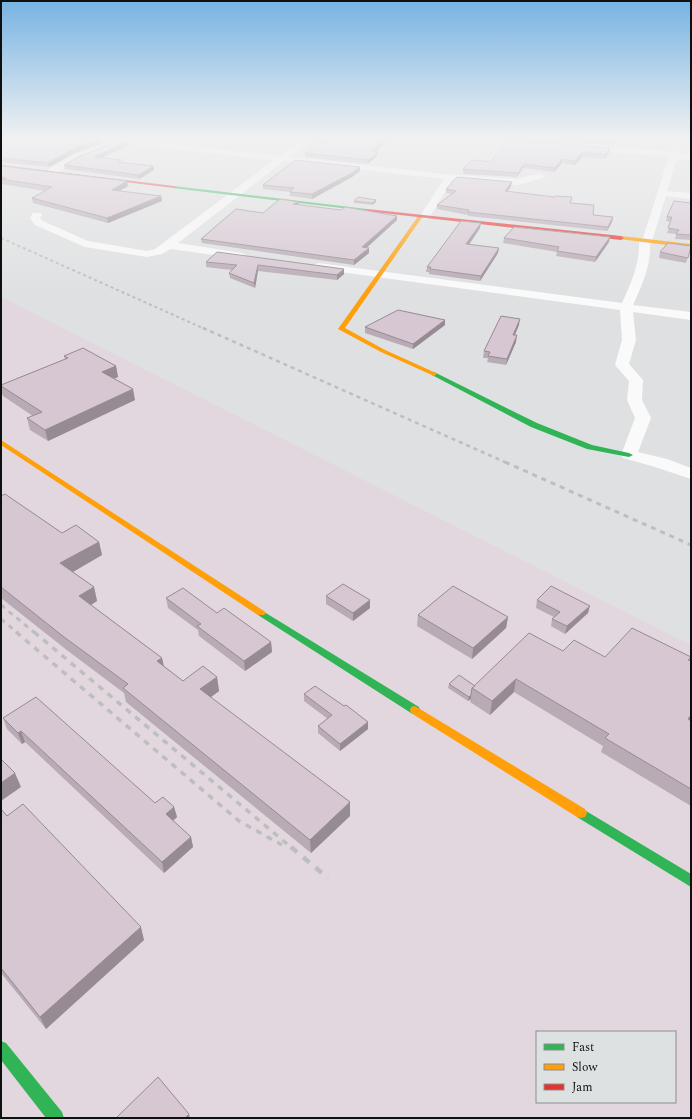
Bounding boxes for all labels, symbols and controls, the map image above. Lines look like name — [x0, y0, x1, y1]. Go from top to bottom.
legend — [536, 1031, 676, 1103]
text: Fast — [572, 1038, 594, 1057]
text: Slow — [572, 1058, 598, 1077]
text: Jam — [572, 1078, 593, 1097]

